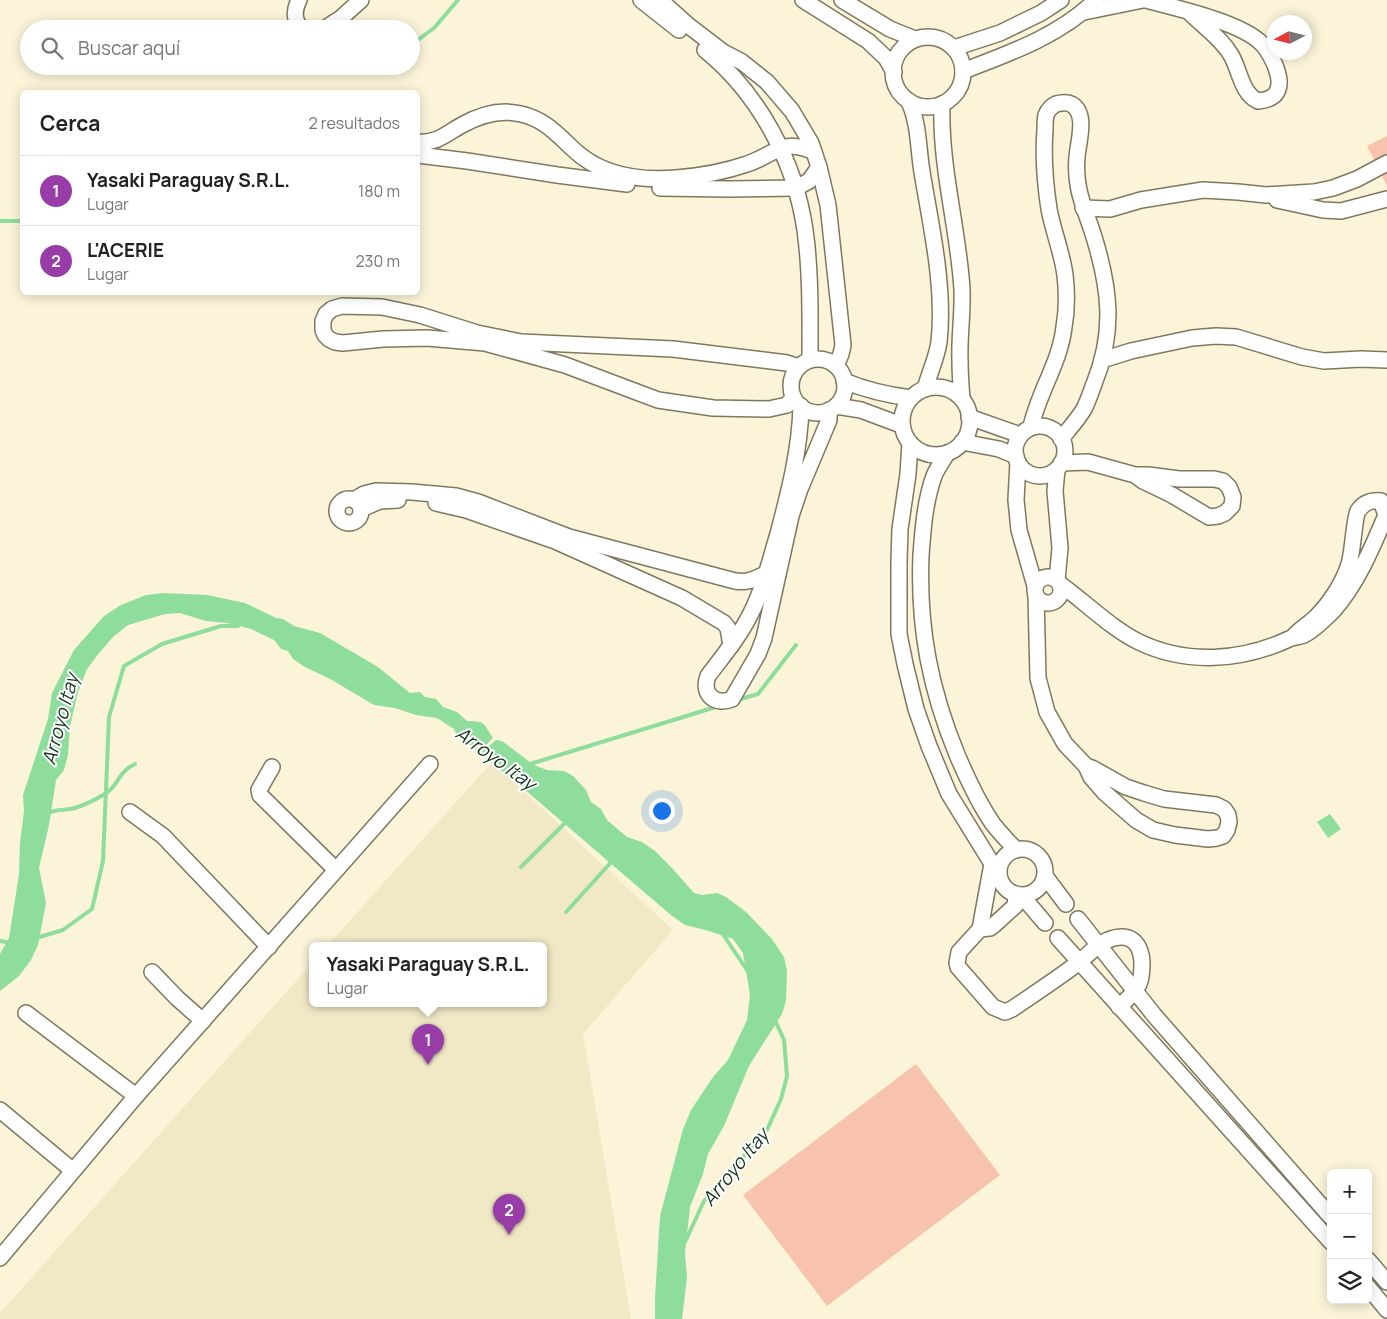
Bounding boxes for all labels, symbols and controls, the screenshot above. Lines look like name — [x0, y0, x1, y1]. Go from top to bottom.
north arrow — [1267, 15, 1312, 60]
search box — [20, 20, 420, 75]
icon: search — [38, 34, 66, 62]
text: Buscar aquí — [78, 35, 180, 61]
text: Cerca — [40, 109, 100, 137]
text: 2 resultados — [309, 112, 400, 134]
text: Yasaki Paraguay S.R.L. — [87, 167, 290, 193]
text: 1 — [52, 180, 60, 202]
text: 180 m — [358, 180, 400, 202]
text: Lugar — [87, 193, 129, 215]
text: L'ACERIE — [87, 237, 164, 263]
text: 2 — [51, 250, 61, 272]
text: 230 m — [356, 250, 400, 272]
text: Lugar — [87, 263, 129, 285]
water label: Arroyo Itay — [35, 668, 85, 767]
water label: Arroyo Itay — [451, 720, 544, 798]
your location — [649, 798, 675, 824]
popup — [309, 942, 547, 1007]
text: Yasaki Paraguay S.R.L. — [326, 951, 530, 977]
text: Lugar — [326, 977, 368, 999]
pin: 1 — [412, 1024, 444, 1065]
water label: Arroyo Itay — [696, 1120, 776, 1211]
map controls — [1327, 1169, 1372, 1304]
button: + — [1327, 1169, 1372, 1214]
pin: 2 — [493, 1194, 525, 1235]
button: − — [1327, 1214, 1372, 1259]
button: layers — [1327, 1259, 1372, 1304]

